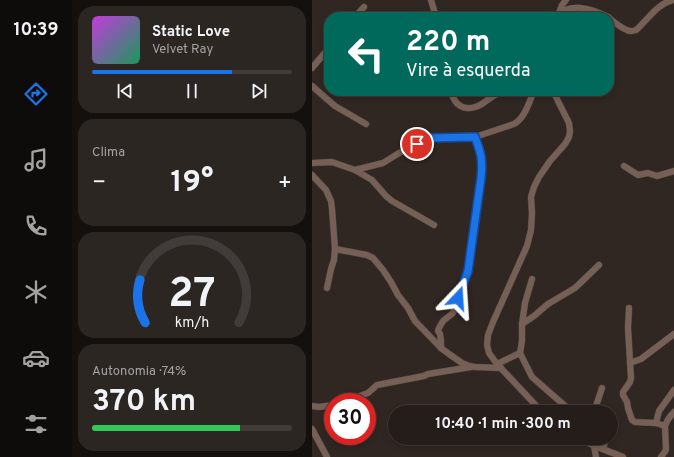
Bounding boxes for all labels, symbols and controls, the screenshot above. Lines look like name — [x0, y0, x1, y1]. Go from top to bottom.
text: 10:39 — [13, 19, 59, 42]
text: Static Love — [152, 23, 230, 42]
text: 220 m — [406, 25, 490, 61]
icon: left — [340, 28, 392, 80]
text: Velvet Ray — [152, 42, 213, 58]
text: Vire à esquerda — [406, 60, 530, 83]
icon: directions — [22, 80, 50, 108]
icon: previous — [114, 80, 136, 102]
icon: pause — [181, 80, 203, 102]
icon: next — [248, 80, 270, 102]
pin — [400, 127, 434, 161]
icon: arrive — [406, 133, 428, 155]
text: Clima — [92, 145, 125, 161]
icon: music — [22, 146, 50, 174]
text: 19° — [171, 165, 213, 202]
text: − — [92, 170, 106, 197]
text: + — [278, 170, 292, 197]
icon: phone — [22, 212, 50, 240]
text: 27 — [168, 269, 216, 322]
position arrow — [437, 277, 479, 319]
icon: climate — [22, 278, 50, 306]
text: km/h — [175, 313, 209, 331]
icon: car — [22, 344, 50, 372]
text: Autonomia · 74% — [92, 364, 186, 380]
text: 370 km — [92, 384, 196, 421]
speed limit sign: 30 — [324, 393, 376, 445]
icon: filters — [22, 410, 50, 438]
text: 10:40 · 1 min · 300 m — [435, 415, 571, 434]

